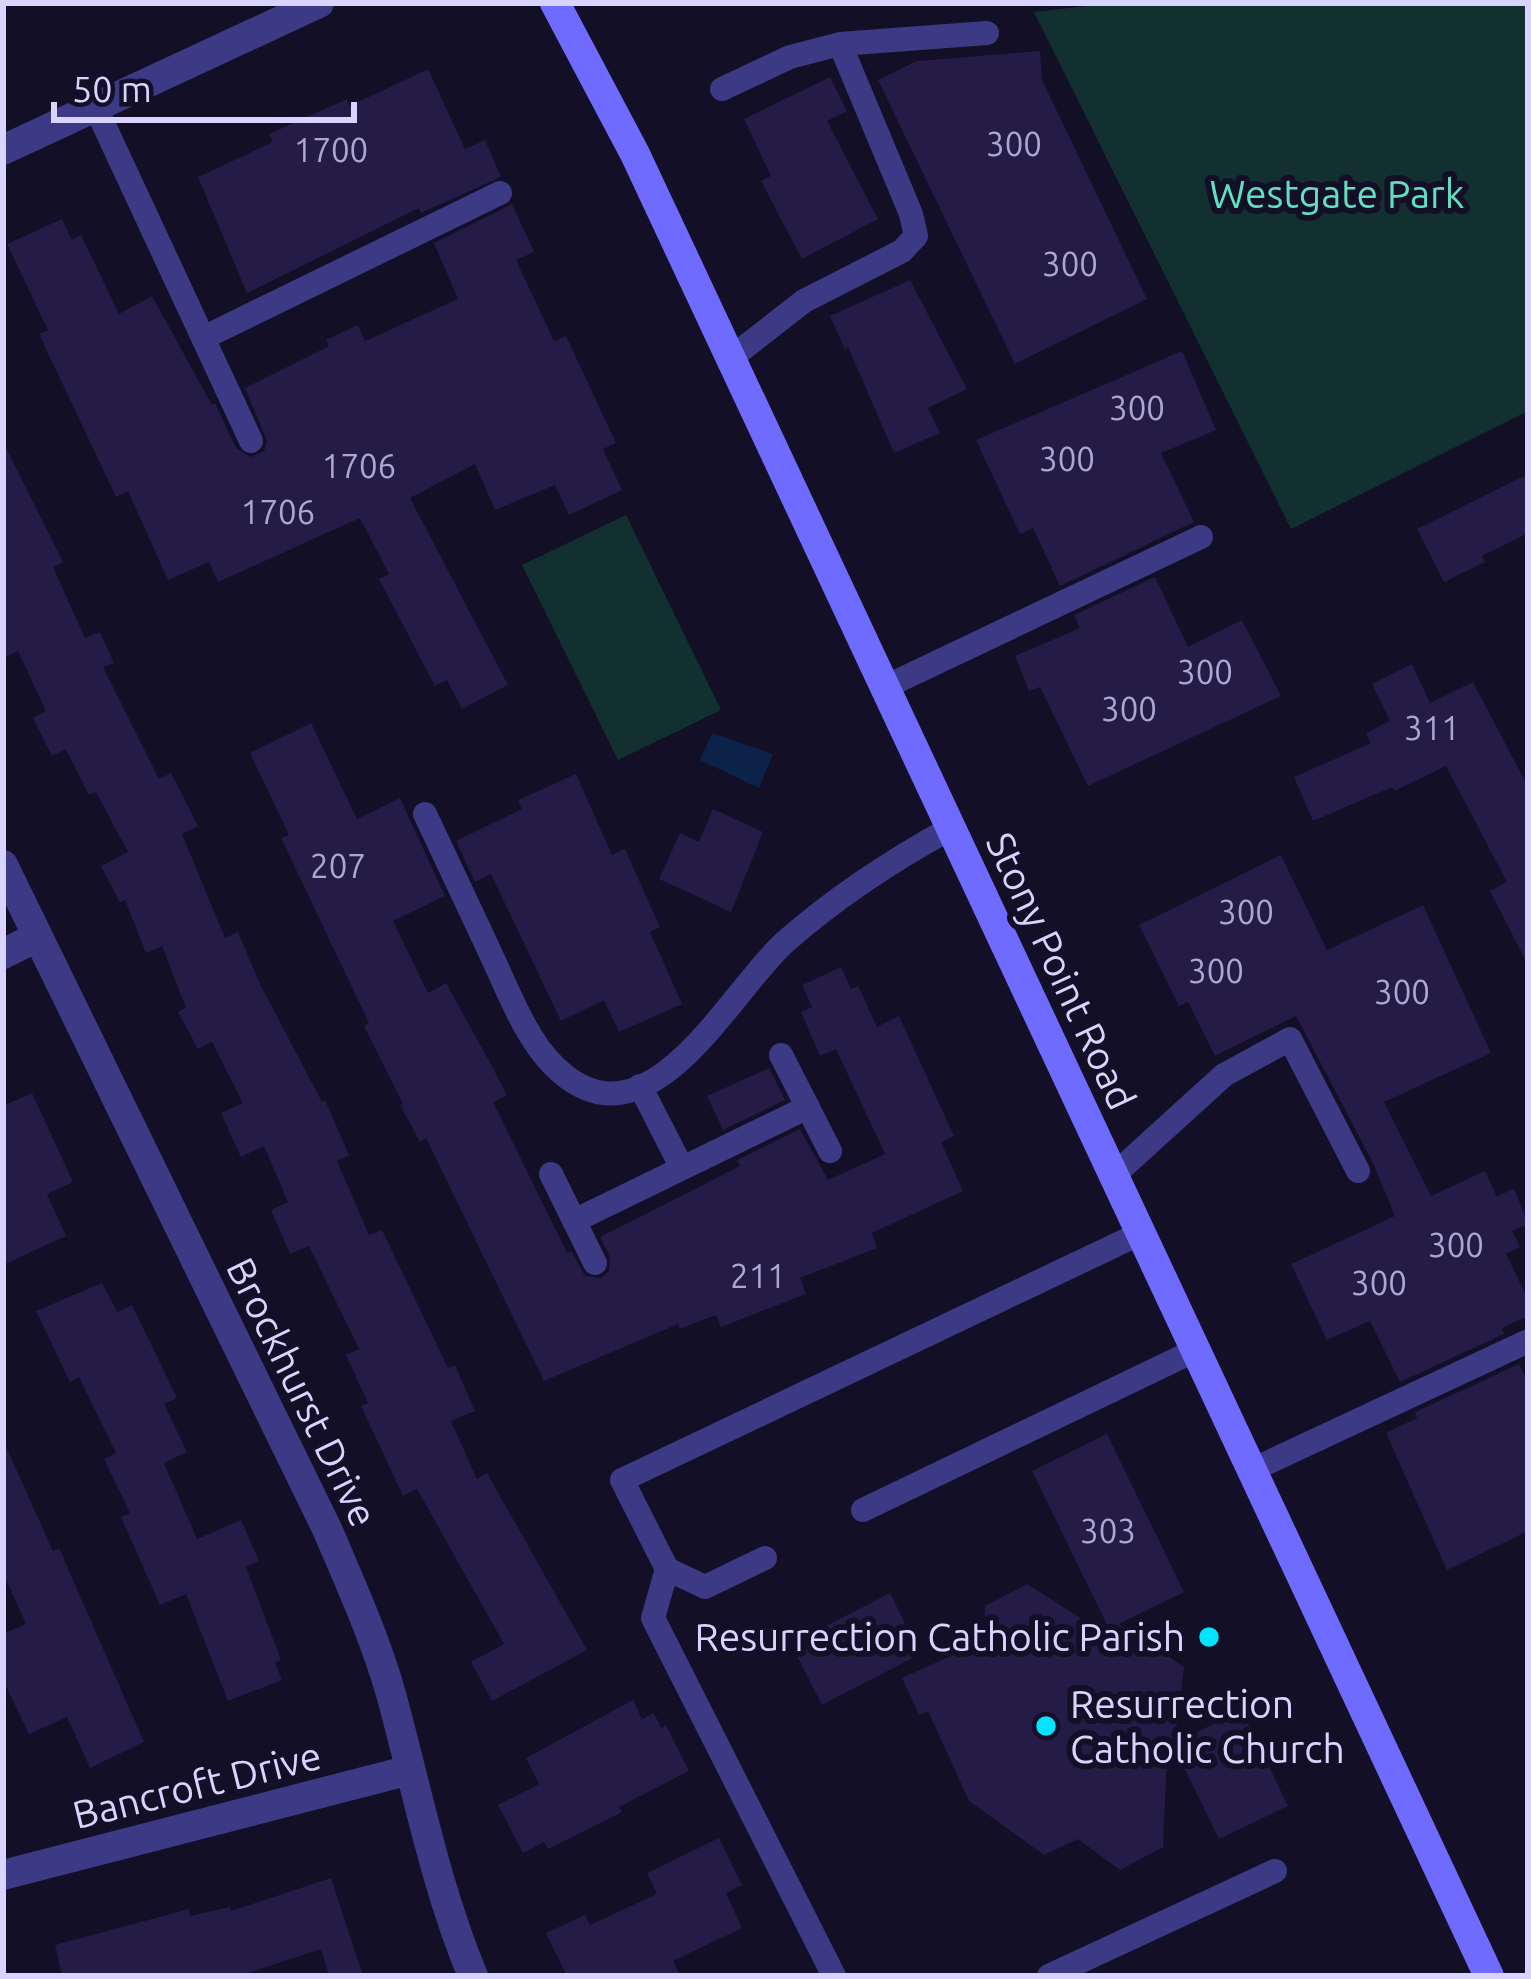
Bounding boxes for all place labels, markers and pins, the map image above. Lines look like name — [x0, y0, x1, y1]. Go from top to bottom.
place label: Resurrection Catholic Parish — [694, 1615, 1185, 1658]
marker: Resurrection Catholic Parish — [1196, 1624, 1222, 1650]
place label: Resurrection Catholic Church — [1070, 1682, 1345, 1770]
marker: Resurrection Catholic Church — [1033, 1713, 1059, 1739]

